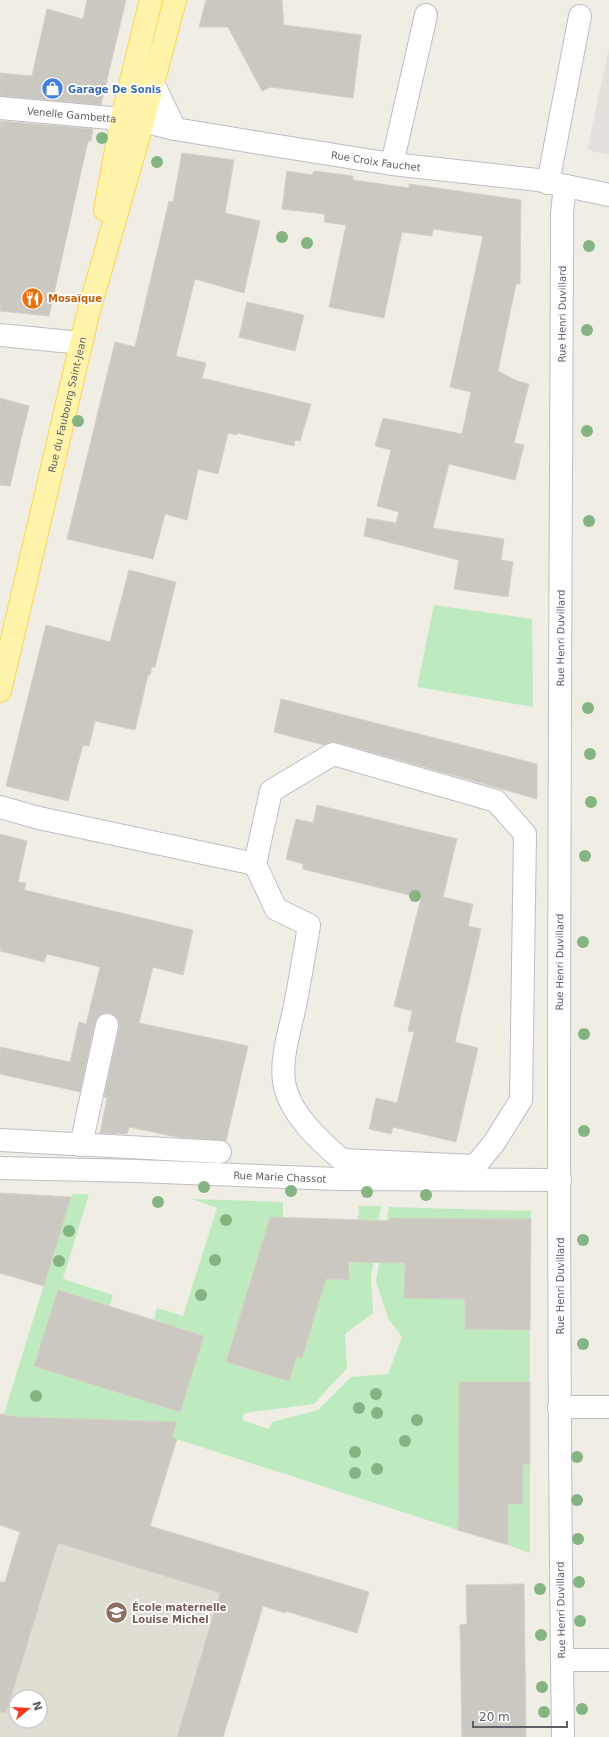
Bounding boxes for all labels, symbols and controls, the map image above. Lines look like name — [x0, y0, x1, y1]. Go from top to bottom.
shop icon: Garage De Sonis — [39, 76, 65, 102]
place label: Garage De Sonis — [68, 84, 161, 95]
street label: Venelle Gambetta — [27, 105, 117, 124]
street label: Rue Croix Fauchet — [330, 149, 421, 173]
street label: Rue Henri Duvillard — [556, 265, 567, 363]
restaurant icon: Mosaïque — [20, 285, 46, 311]
place label: Mosaïque — [48, 293, 102, 304]
street label: Rue du Faubourg Saint-Jean — [46, 336, 88, 474]
street label: Rue Henri Duvillard — [555, 589, 566, 687]
street label: Rue Henri Duvillard — [554, 913, 565, 1011]
street label: Rue Marie Chassot — [233, 1169, 327, 1184]
street label: Rue Henri Duvillard — [555, 1238, 566, 1334]
street label: Rue Henri Duvillard — [555, 1561, 567, 1659]
school or university icon: École maternelle Louise Michel — [103, 1600, 129, 1626]
place label: École maternelle Louise Michel — [132, 1601, 227, 1625]
north arrow — [8, 1689, 48, 1729]
text: N — [29, 1700, 45, 1712]
scale bar — [473, 1703, 567, 1729]
text: 20 m — [479, 1710, 510, 1724]

